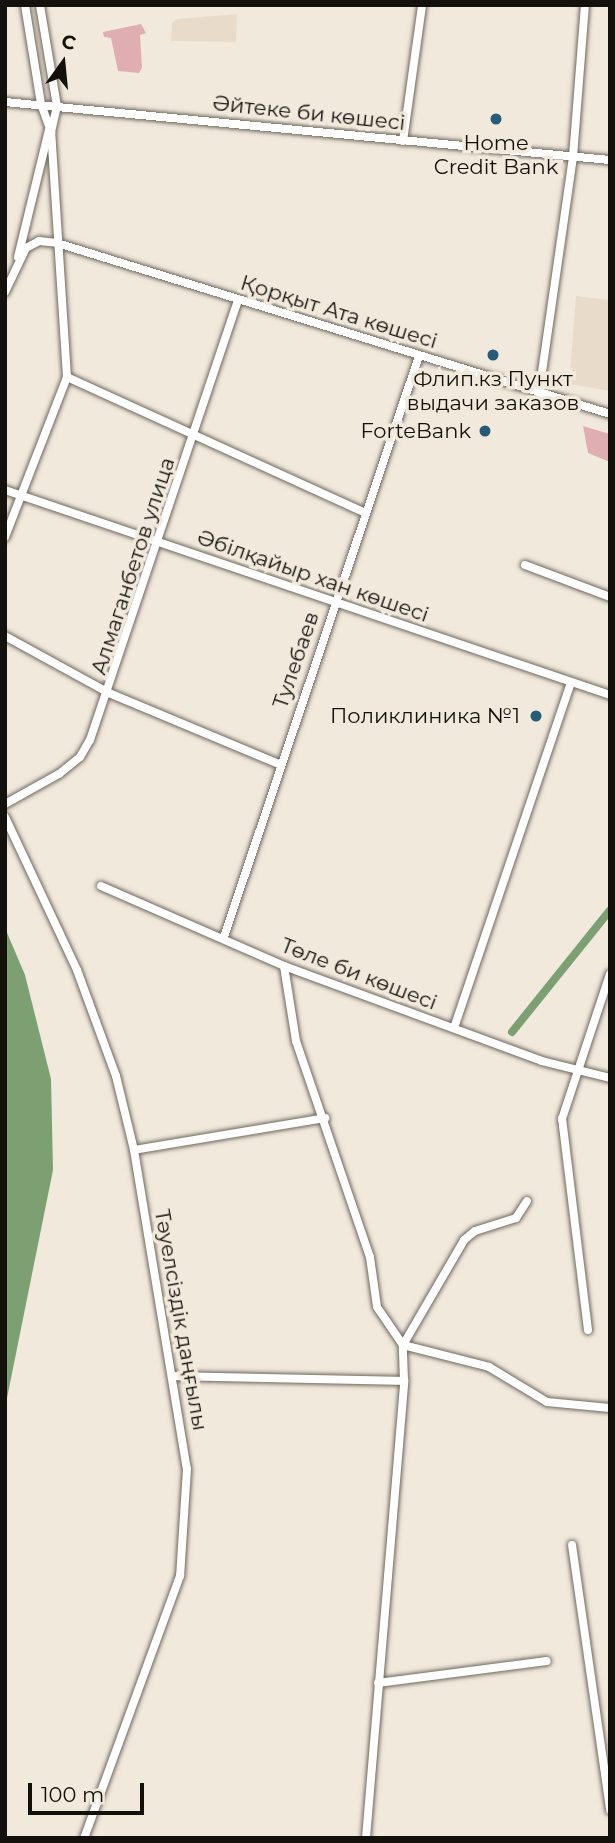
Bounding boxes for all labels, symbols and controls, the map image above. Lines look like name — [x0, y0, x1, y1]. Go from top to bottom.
north arrow — [28, 28, 98, 98]
text: С — [59, 29, 78, 55]
street label: Әйтеке би көшесі — [211, 90, 407, 136]
marker: Home Credit Bank — [488, 111, 504, 127]
place label: Home Credit Bank — [434, 130, 558, 180]
street label: Қорқыт Ата көшесі — [238, 270, 440, 354]
marker: Флип.кз Пункт выдачи заказов — [485, 347, 501, 363]
place label: Флип.кз Пункт выдачи заказов — [407, 366, 579, 416]
place label: ForteBank — [360, 418, 471, 444]
marker: ForteBank — [477, 423, 493, 439]
street label: Алмаганбетов улица — [86, 454, 180, 678]
street label: Әбілқайыр хан көшесі — [194, 524, 432, 628]
street label: Тулебаев — [268, 608, 324, 712]
place label: Поликлиника №1 — [330, 703, 520, 729]
marker: Поликлиника №1 — [526, 706, 546, 726]
street label: Төле би көшесі — [277, 933, 441, 1015]
street label: Тәуелсіздік даңғылы — [149, 1207, 213, 1433]
scale bar — [32, 1770, 147, 1814]
text: 100 m — [41, 1782, 104, 1807]

